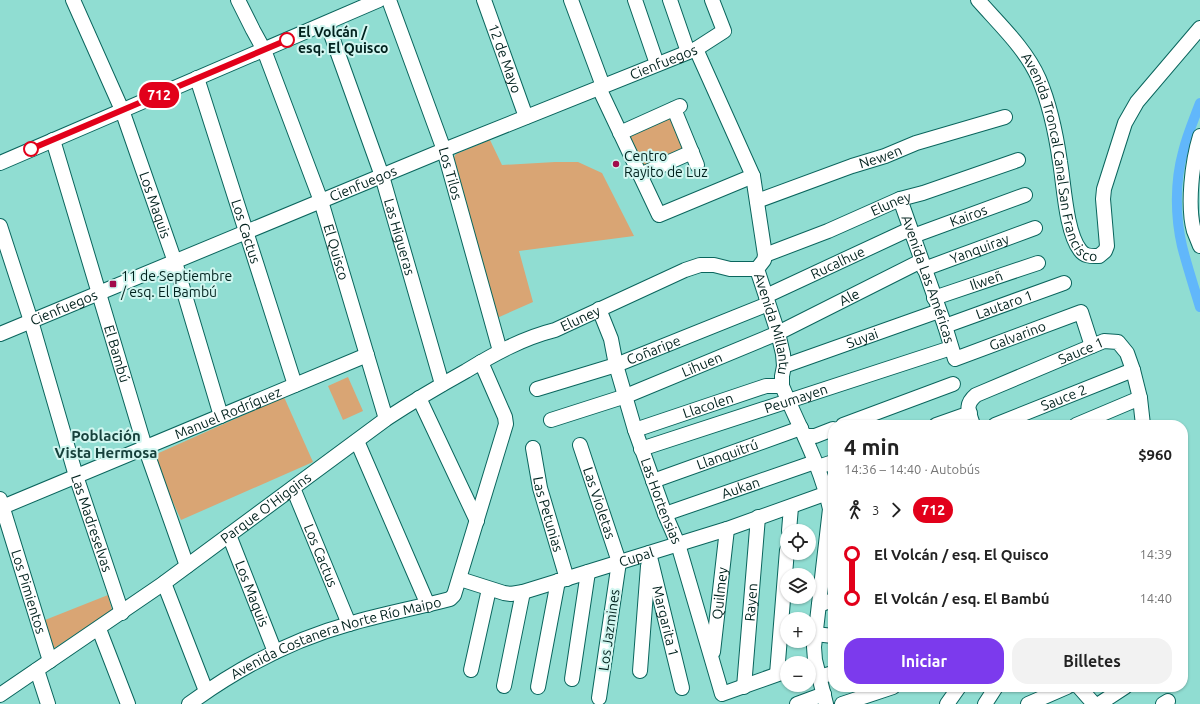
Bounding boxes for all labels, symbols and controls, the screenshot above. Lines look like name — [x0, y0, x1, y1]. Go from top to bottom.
street label: 12 de Mayo — [485, 22, 525, 95]
place label: El Volcán / esq. El Quisco — [298, 24, 388, 56]
marker: El Volcán / esq. El Quisco — [279, 32, 295, 48]
street label: Cienfuegos — [627, 41, 699, 83]
street label: Avenida Troncal Canal San Francisco — [1018, 50, 1098, 264]
line badge: 712 — [136, 82, 182, 108]
text: 712 — [147, 87, 171, 103]
unlabelled marker — [23, 141, 39, 157]
street label: Newen — [857, 142, 904, 171]
street label: Los Tilos — [436, 145, 465, 202]
place label: Centro Rayito de Luz — [624, 148, 708, 180]
marker: Centro Rayito de Luz — [611, 159, 621, 169]
street label: Cienfuegos — [327, 163, 399, 205]
street label: Los Maquis — [136, 169, 174, 241]
street label: Eluney — [868, 188, 913, 219]
street label: Los Cactus — [228, 197, 264, 266]
street label: Las Higueras — [381, 197, 418, 277]
street label: Kairos — [947, 202, 989, 230]
street label: Avenida Las Américas — [898, 213, 958, 345]
street label: El Quisco — [320, 222, 352, 282]
street label: Yanquiray — [948, 230, 1011, 267]
street label: Rucalhue — [808, 243, 867, 282]
street label: Ilweñ — [968, 267, 1005, 293]
place label: 11 de Septiembre / esq. El Bambú — [120, 268, 232, 300]
street label: Avenida Millantu — [751, 271, 792, 376]
marker: 11 de Septiembre / esq. El Bambú — [108, 279, 118, 289]
street label: Ale — [836, 285, 862, 309]
street label: Cienfuegos — [28, 287, 100, 329]
street label: Lautaro 1 — [973, 287, 1035, 322]
street label: Eluney — [558, 302, 603, 334]
street label: Galvarino — [987, 318, 1048, 353]
street label: El Bambú — [101, 323, 133, 384]
street label: Suyai — [844, 325, 880, 351]
street label: Coñaripe — [624, 332, 683, 368]
street label: Sauce 1 — [1056, 334, 1106, 367]
street label: Lihuen — [679, 349, 725, 380]
street label: Peumayen — [762, 381, 830, 416]
street label: Sauce 2 — [1039, 381, 1089, 414]
street label: Manuel Rodríguez — [172, 384, 284, 442]
street label: Llacolen — [681, 390, 735, 421]
district label: Población Vista Hermosa — [54, 427, 158, 461]
text: 4 min — [844, 434, 900, 459]
street label: Llanquitrú — [694, 436, 760, 473]
text: $960 — [1138, 446, 1172, 463]
street label: Las Hortensias — [638, 456, 685, 546]
text: 14:36 – 14:40 · Autobús — [844, 462, 980, 476]
street label: Las Violetas — [580, 465, 619, 541]
street label: Parque O'Higgins — [217, 469, 314, 547]
street label: Las Madreselvas — [68, 472, 116, 574]
street label: Aukan — [719, 474, 762, 502]
street label: Las Petunias — [530, 475, 567, 554]
icon: walk — [844, 499, 866, 521]
icon: forward — [885, 499, 907, 521]
text: 712 — [921, 502, 945, 518]
text: 3 — [872, 503, 879, 517]
street label: Los Cactus — [301, 522, 341, 589]
map controls — [780, 524, 816, 692]
button: locate — [780, 524, 816, 560]
street label: Cupal — [617, 544, 656, 570]
text: El Volcán / esq. El Quisco — [874, 546, 1049, 563]
text: 14:39 — [1139, 547, 1172, 561]
street label: Los Pimientos — [8, 548, 49, 636]
street label: Los Maquis — [232, 558, 272, 629]
street label: Quilmey — [709, 566, 731, 620]
button: layers — [780, 568, 816, 604]
street label: Rayen — [741, 583, 761, 622]
street label: Margarita 1 — [649, 584, 682, 658]
street label: Los Jazmines — [595, 588, 623, 672]
text: El Volcán / esq. El Bambú — [874, 590, 1050, 607]
text: 14:40 — [1139, 591, 1172, 605]
street label: Avenida Costanera Norte Río Maipo — [228, 594, 443, 682]
button: + — [780, 612, 816, 648]
button: Iniciar — [844, 638, 1004, 684]
button: Billetes — [1012, 638, 1172, 684]
button: − — [780, 656, 816, 692]

